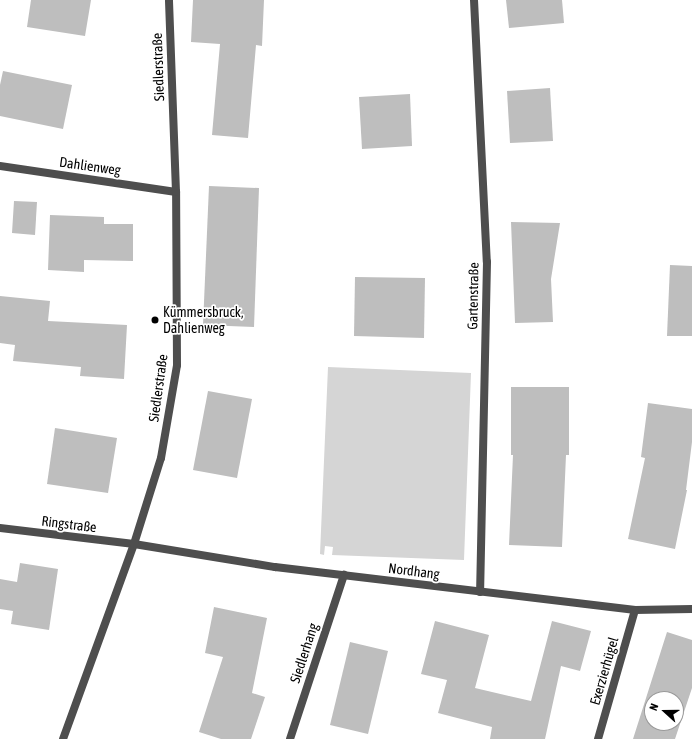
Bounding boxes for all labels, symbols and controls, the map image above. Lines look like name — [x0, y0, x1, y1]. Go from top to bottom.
street label: Siedlerstraße — [148, 33, 168, 101]
street label: Dahlienweg — [58, 153, 122, 179]
street label: Gartenstraße — [464, 262, 482, 330]
place label: Kümmersbruck, Dahlienweg — [163, 304, 243, 336]
marker: Kümmersbruck, Dahlienweg — [150, 315, 160, 325]
street label: Siedlerstraße — [145, 353, 171, 423]
street label: Ringstraße — [41, 512, 97, 536]
street label: Nordhang — [387, 560, 441, 582]
street label: Siedlerhang — [286, 621, 322, 685]
street label: Exerzierhügel — [586, 635, 622, 707]
north arrow — [644, 691, 684, 731]
text: N — [647, 702, 660, 712]

